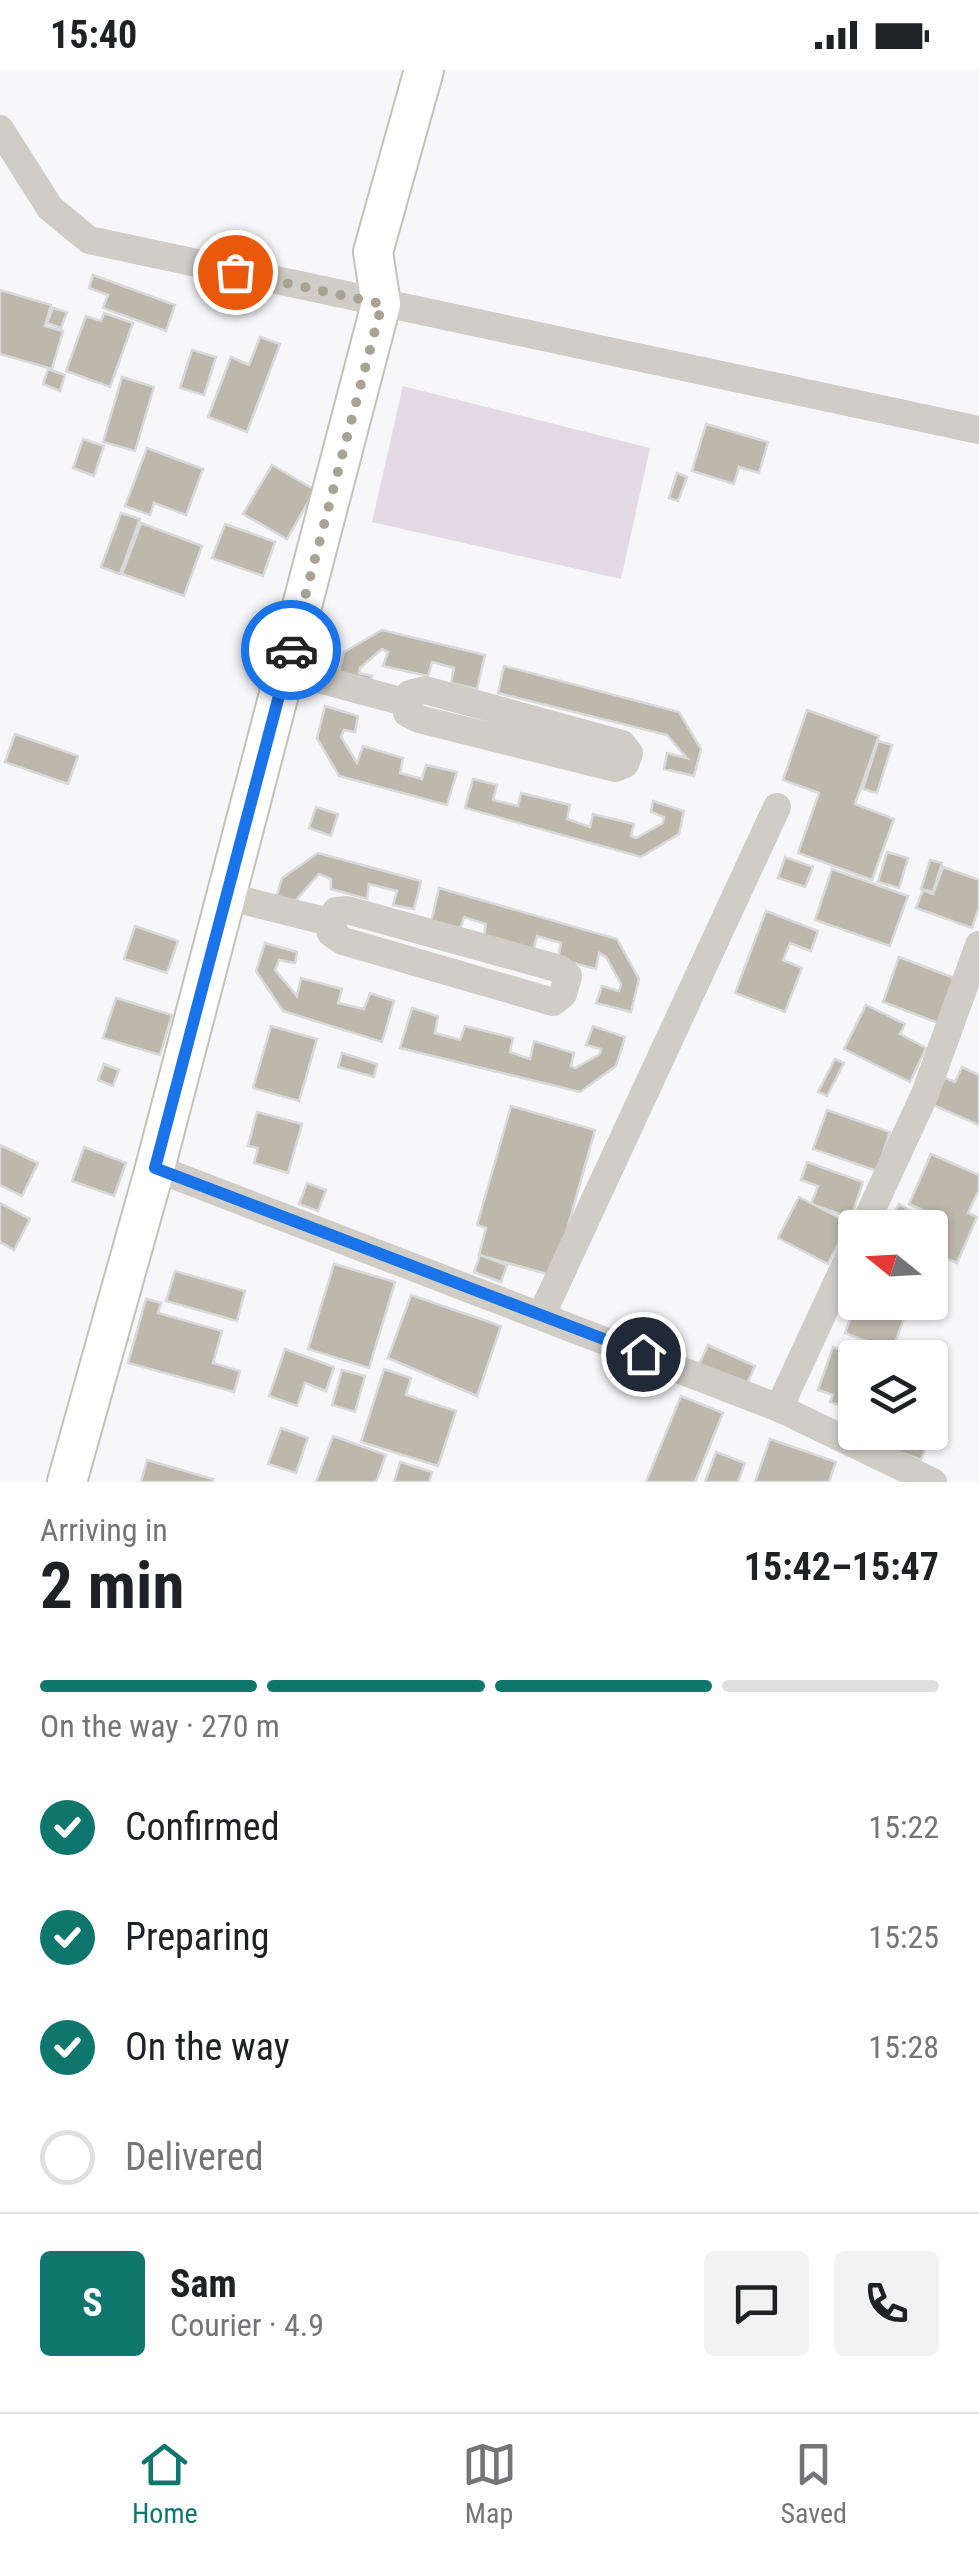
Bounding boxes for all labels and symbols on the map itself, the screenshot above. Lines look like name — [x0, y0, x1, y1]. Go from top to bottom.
pin — [193, 230, 278, 315]
courier — [241, 600, 341, 700]
north arrow — [838, 1210, 948, 1320]
pin — [601, 1312, 686, 1397]

